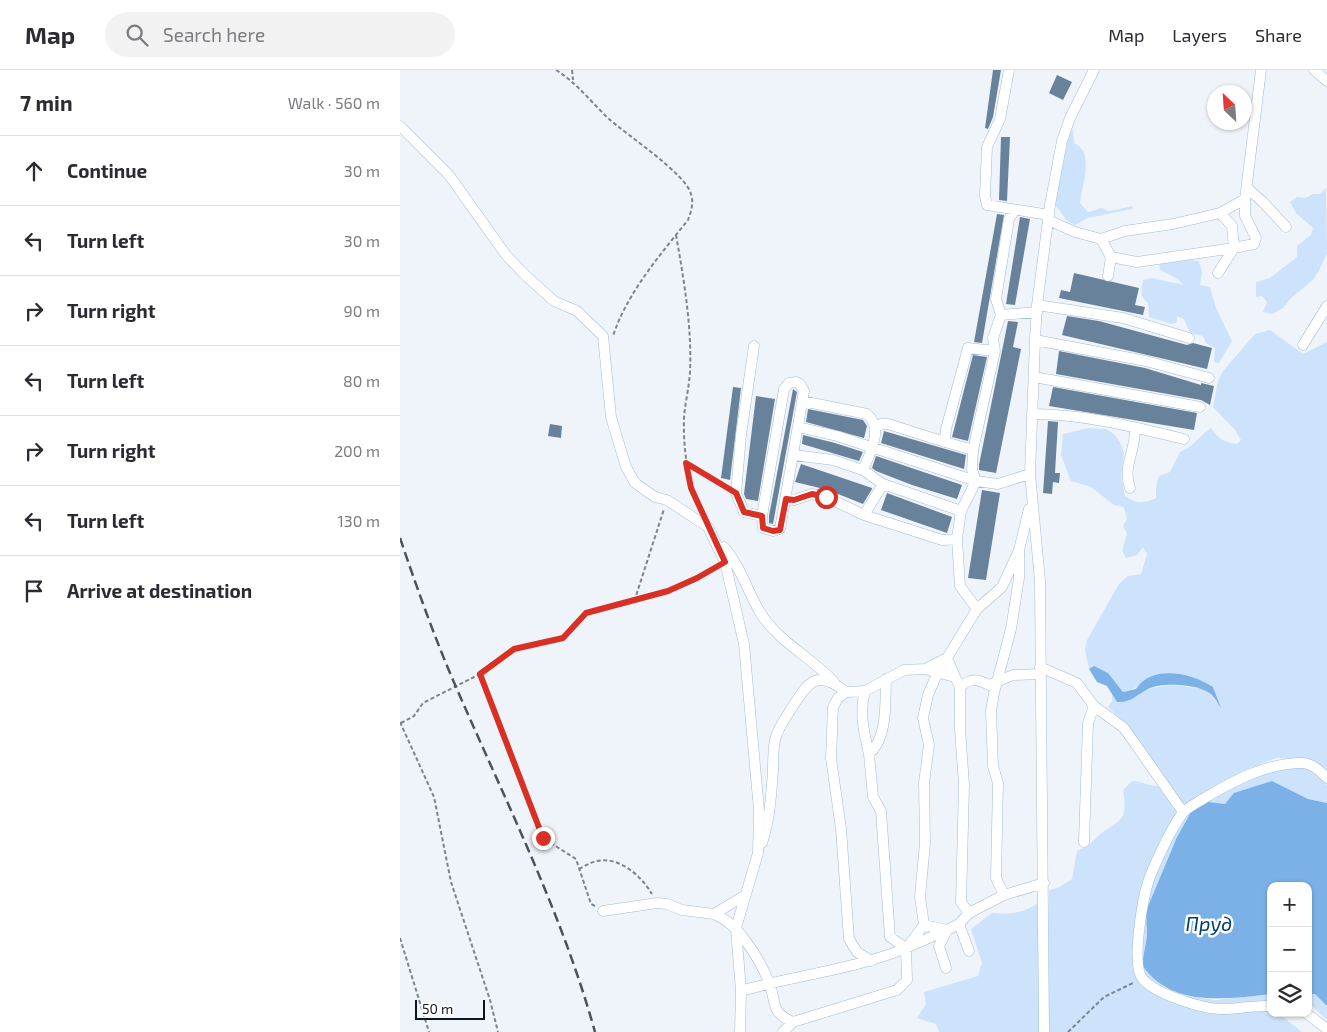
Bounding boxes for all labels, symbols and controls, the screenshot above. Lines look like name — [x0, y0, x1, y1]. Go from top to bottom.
search box — [105, 12, 455, 57]
text: Map — [25, 20, 75, 49]
icon: search — [123, 21, 151, 49]
text: Search here — [163, 23, 265, 46]
text: Map — [1108, 24, 1144, 46]
text: Layers — [1172, 24, 1227, 46]
text: Share — [1255, 24, 1302, 46]
north arrow — [1207, 85, 1252, 130]
text: 7 min — [20, 90, 73, 115]
text: Walk · 560 m — [288, 93, 380, 112]
icon: ahead — [20, 157, 48, 185]
text: Continue — [67, 159, 147, 182]
text: 30 m — [344, 161, 380, 180]
icon: left — [20, 227, 48, 255]
text: Turn left — [67, 229, 144, 252]
text: 30 m — [344, 231, 380, 250]
icon: right — [20, 297, 48, 325]
text: Turn right — [67, 299, 155, 322]
text: 90 m — [344, 301, 380, 320]
icon: left — [20, 367, 48, 395]
text: Turn left — [67, 369, 144, 392]
text: 80 m — [343, 371, 380, 390]
icon: right — [20, 437, 48, 465]
text: Turn right — [67, 439, 155, 462]
text: 200 m — [334, 441, 380, 460]
route start — [815, 486, 838, 509]
icon: left — [20, 507, 48, 535]
text: Turn left — [67, 509, 144, 532]
text: 130 m — [338, 511, 380, 530]
icon: arrive — [20, 577, 48, 605]
text: Arrive at destination — [67, 579, 252, 602]
route end — [532, 827, 555, 850]
map controls — [1267, 882, 1312, 1017]
button: + — [1267, 882, 1312, 927]
water label: Пруд — [1186, 911, 1232, 935]
button: − — [1267, 927, 1312, 972]
button: layers — [1267, 972, 1312, 1017]
scale bar — [415, 997, 485, 1020]
text: 50 m — [422, 1000, 453, 1017]

